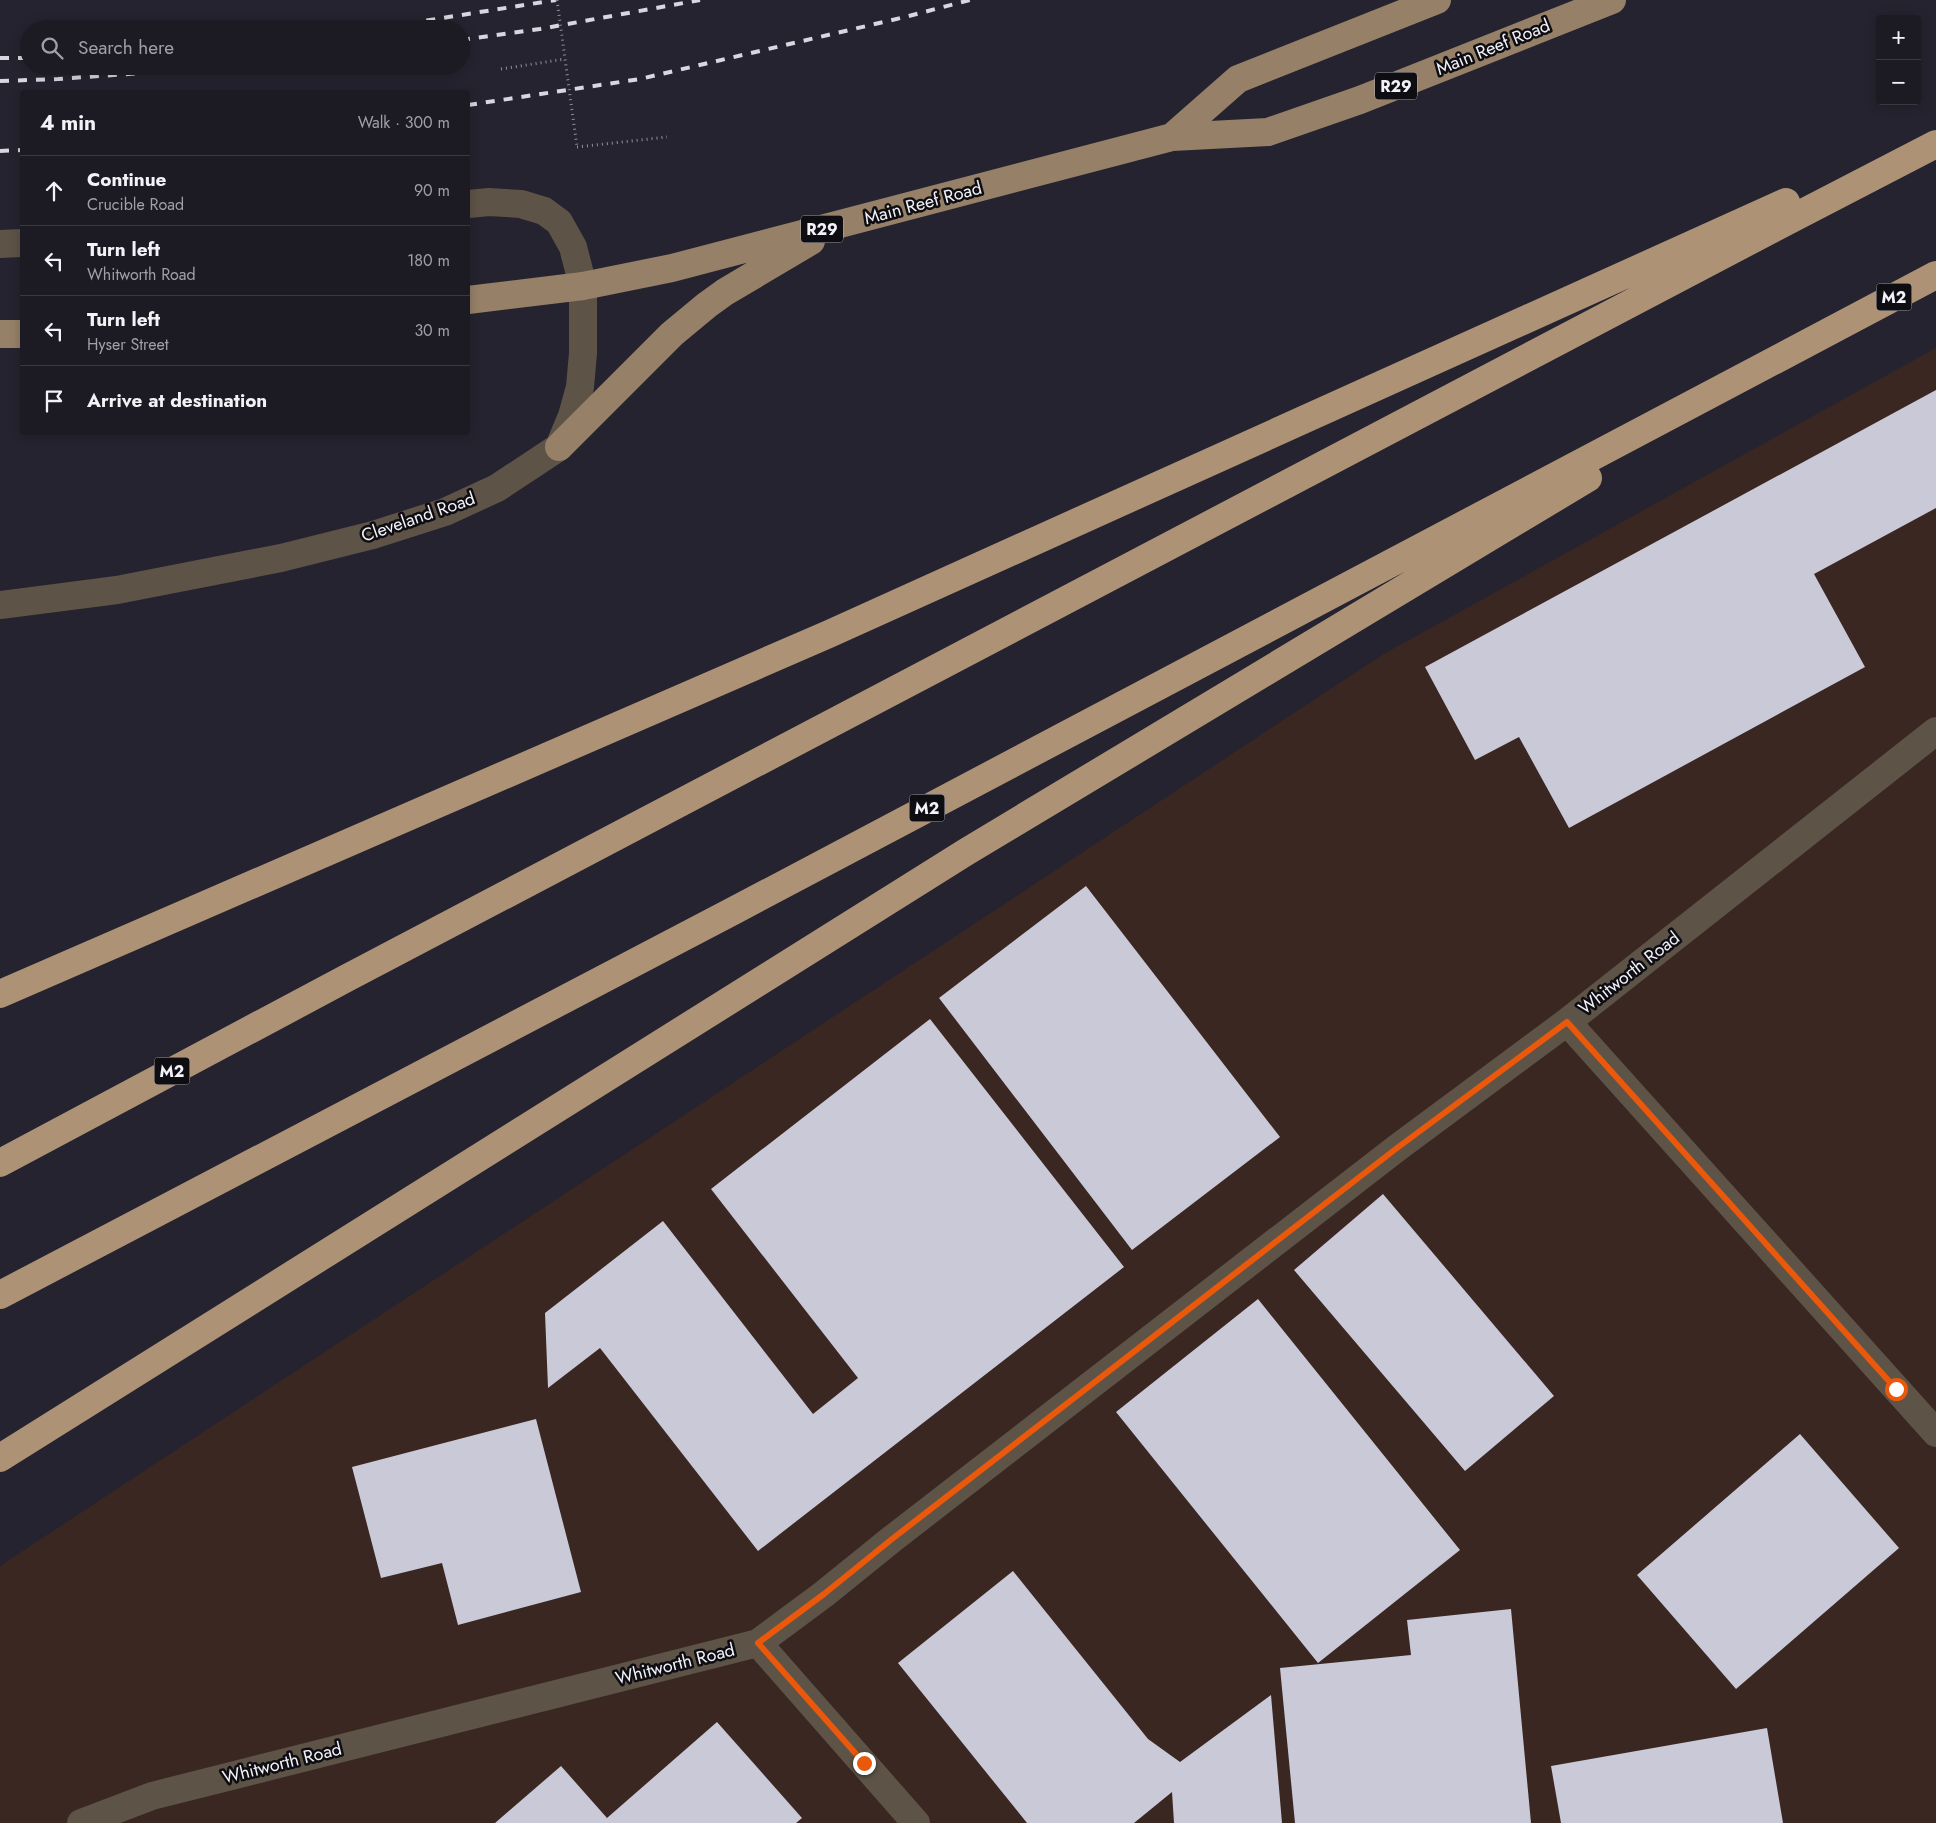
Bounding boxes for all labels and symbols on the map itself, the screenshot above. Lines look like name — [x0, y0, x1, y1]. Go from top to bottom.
street label: Main Reef Road — [1432, 12, 1554, 82]
road number: R29 — [1375, 72, 1417, 100]
street label: Main Reef Road — [861, 175, 985, 231]
road number: R29 — [801, 215, 843, 242]
road number: M2 — [1876, 284, 1912, 310]
street label: Cleveland Road — [357, 485, 479, 549]
road number: M2 — [910, 794, 944, 821]
street label: Whitworth Road — [1573, 925, 1685, 1021]
road number: M2 — [154, 1058, 190, 1084]
route start — [1885, 1378, 1908, 1401]
street label: Whitworth Road — [613, 1637, 737, 1691]
street label: Whitworth Road — [220, 1736, 344, 1790]
route end — [853, 1752, 876, 1775]

